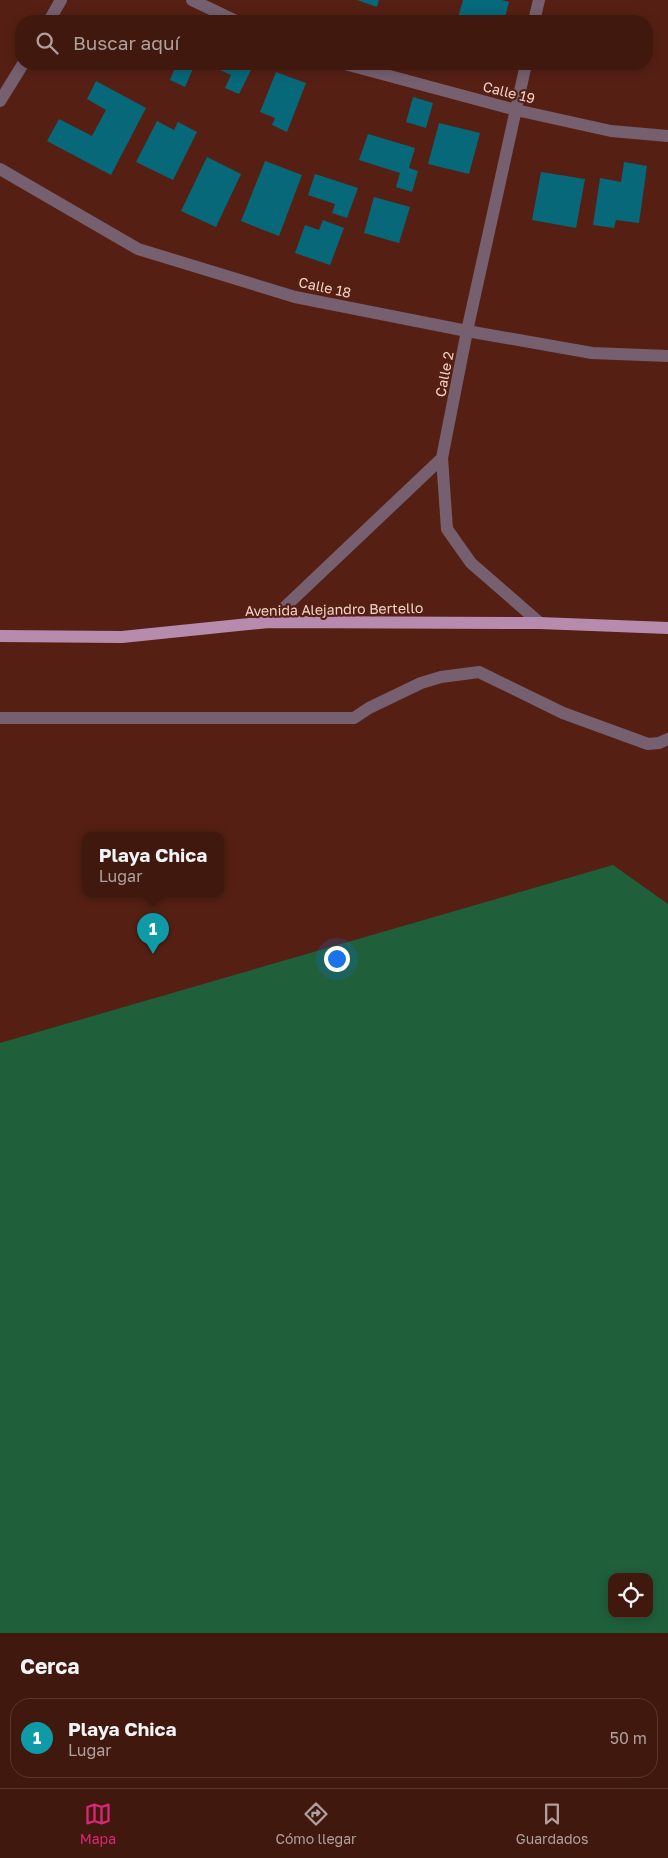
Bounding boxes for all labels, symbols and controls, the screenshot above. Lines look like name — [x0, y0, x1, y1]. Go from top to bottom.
search box — [15, 15, 653, 70]
icon: search — [33, 29, 61, 57]
text: Buscar aquí — [73, 31, 180, 54]
street label: Calle 19 — [481, 77, 537, 107]
street label: Calle 18 — [297, 273, 353, 301]
street label: Calle 2 — [431, 350, 457, 398]
street label: Avenida Alejandro Bertello — [245, 599, 423, 619]
popup — [82, 832, 224, 897]
text: Playa Chica — [99, 843, 207, 866]
text: Lugar — [99, 866, 142, 886]
pin: 1 — [137, 913, 169, 954]
your location — [324, 946, 350, 972]
map controls — [608, 1573, 653, 1618]
button: locate — [608, 1573, 653, 1618]
text: Cerca — [20, 1653, 79, 1679]
text: Playa Chica — [68, 1717, 176, 1740]
text: 1 — [33, 1728, 41, 1748]
text: 50 m — [610, 1728, 647, 1748]
text: Lugar — [68, 1740, 112, 1760]
tab: Mapa — [80, 1800, 116, 1847]
tab: Cómo llegar — [275, 1800, 357, 1847]
tab: Guardados — [516, 1800, 588, 1847]

